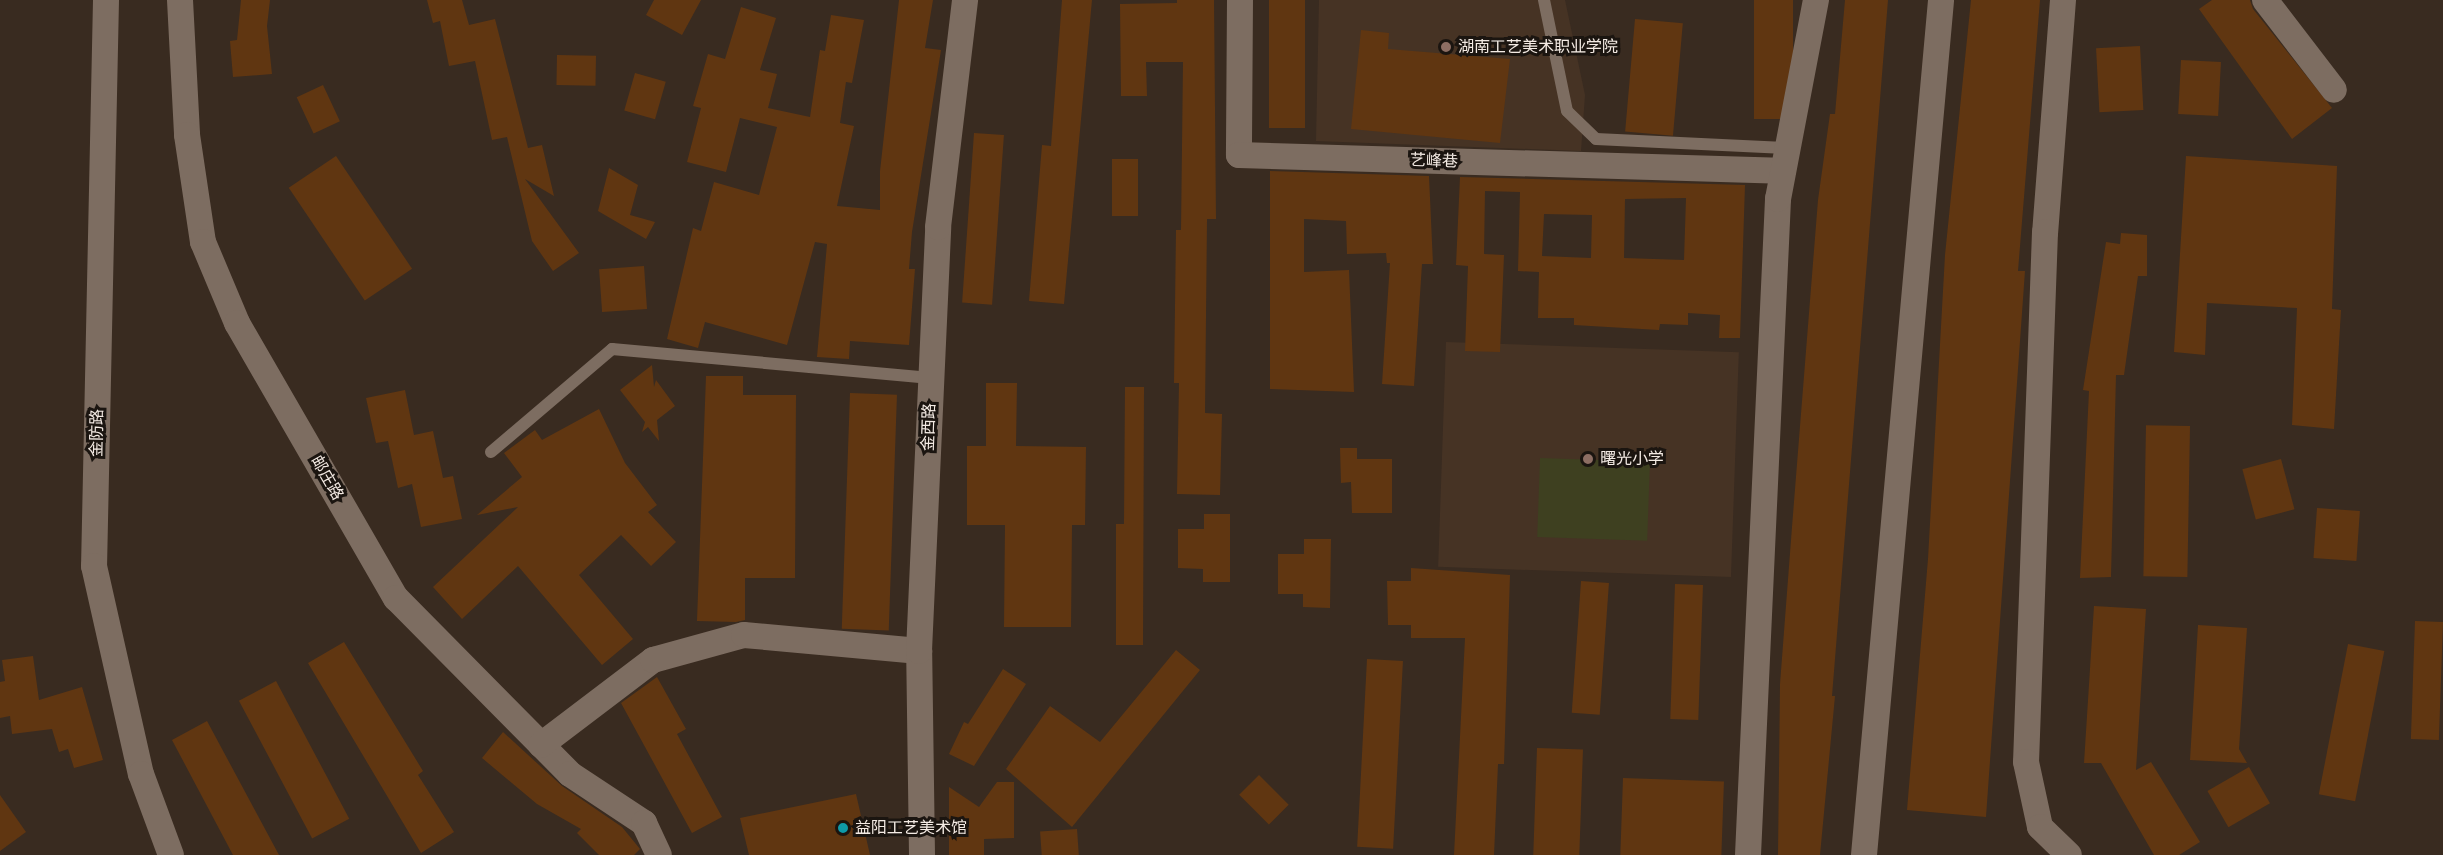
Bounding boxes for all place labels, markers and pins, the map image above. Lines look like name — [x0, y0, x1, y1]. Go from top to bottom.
place label: 湖南工艺美术职业学院 — [1458, 37, 1618, 57]
marker: 湖南工艺美术职业学院 — [1439, 40, 1453, 54]
place label: 曙光小学 — [1600, 449, 1664, 469]
marker: 曙光小学 — [1581, 452, 1595, 466]
place label: 益阳工艺美术馆 — [855, 818, 967, 838]
marker: 益阳工艺美术馆 — [836, 821, 850, 835]

